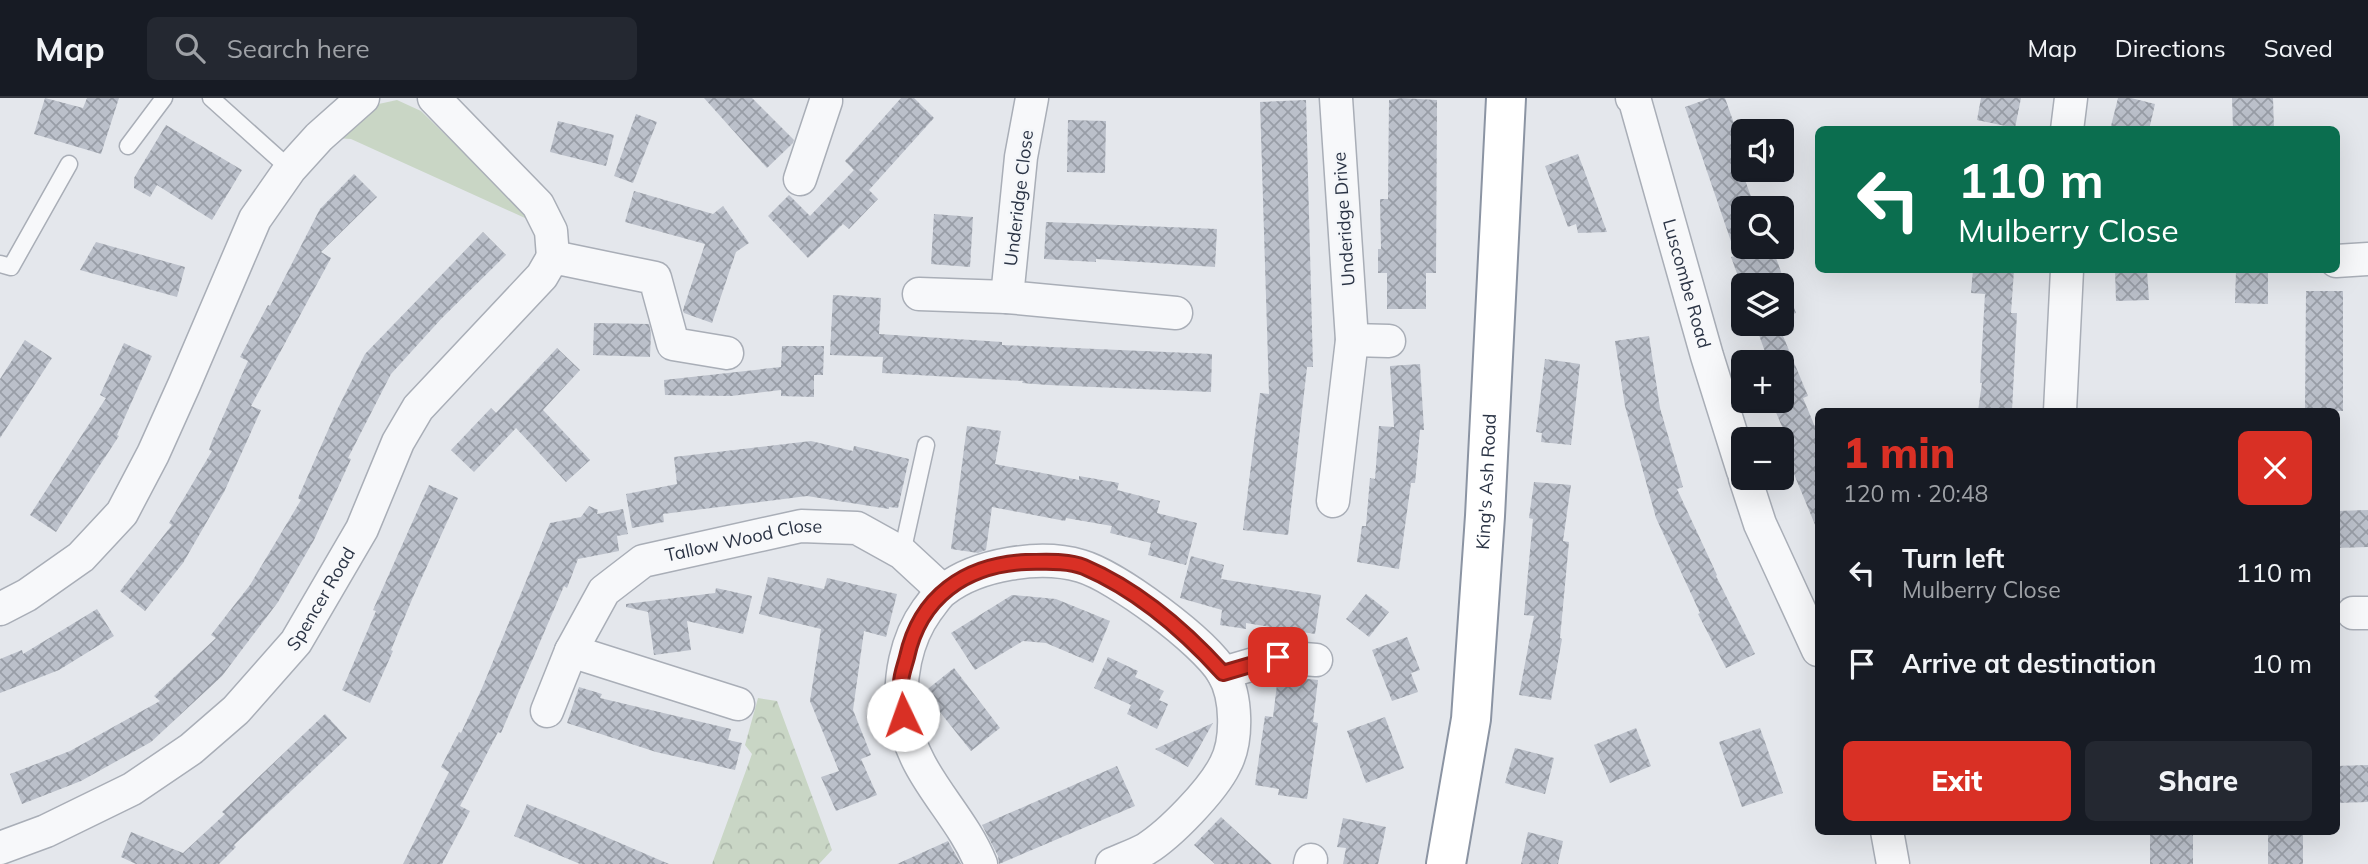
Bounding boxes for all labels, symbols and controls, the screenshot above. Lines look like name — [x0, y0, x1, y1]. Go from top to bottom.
search box — [147, 17, 637, 80]
text: Map — [35, 28, 105, 69]
icon: search — [171, 29, 209, 67]
text: Search here — [227, 32, 370, 65]
text: Map — [2027, 33, 2077, 63]
text: Directions — [2115, 33, 2226, 63]
text: Saved — [2264, 33, 2333, 63]
map controls — [1731, 119, 1794, 490]
button: sound — [1731, 119, 1794, 182]
street label: Underidge Close — [999, 129, 1038, 267]
text: 110 m — [1958, 149, 2104, 210]
street label: Underidge Drive — [1327, 151, 1360, 287]
icon: left — [1843, 154, 1934, 245]
button: search — [1731, 196, 1794, 259]
text: Mulberry Close — [1958, 210, 2179, 250]
street label: Luscombe Road — [1658, 216, 1716, 351]
button: layers — [1731, 273, 1794, 336]
button: + — [1731, 350, 1794, 413]
street label: King's Ash Road — [1471, 413, 1501, 550]
text: 1 min — [1843, 426, 1956, 479]
button: − — [1731, 427, 1794, 490]
button: close — [2238, 431, 2312, 505]
text: 120 m · 20:48 — [1843, 479, 1988, 508]
street label: Tallow Wood Close — [663, 514, 823, 567]
text: Turn left — [1902, 542, 2004, 575]
street label: Spencer Road — [281, 543, 360, 656]
icon: left — [1843, 554, 1881, 592]
text: 110 m — [2236, 556, 2312, 589]
text: Mulberry Close — [1902, 575, 2061, 604]
pin — [1248, 627, 1308, 687]
icon: arrive — [1259, 638, 1297, 676]
icon: arrive — [1843, 645, 1881, 683]
text: Arrive at destination — [1902, 647, 2157, 680]
text: 10 m — [2251, 647, 2312, 680]
position arrow — [866, 678, 940, 752]
button: Exit — [1843, 741, 2071, 821]
button: Share — [2085, 741, 2312, 821]

